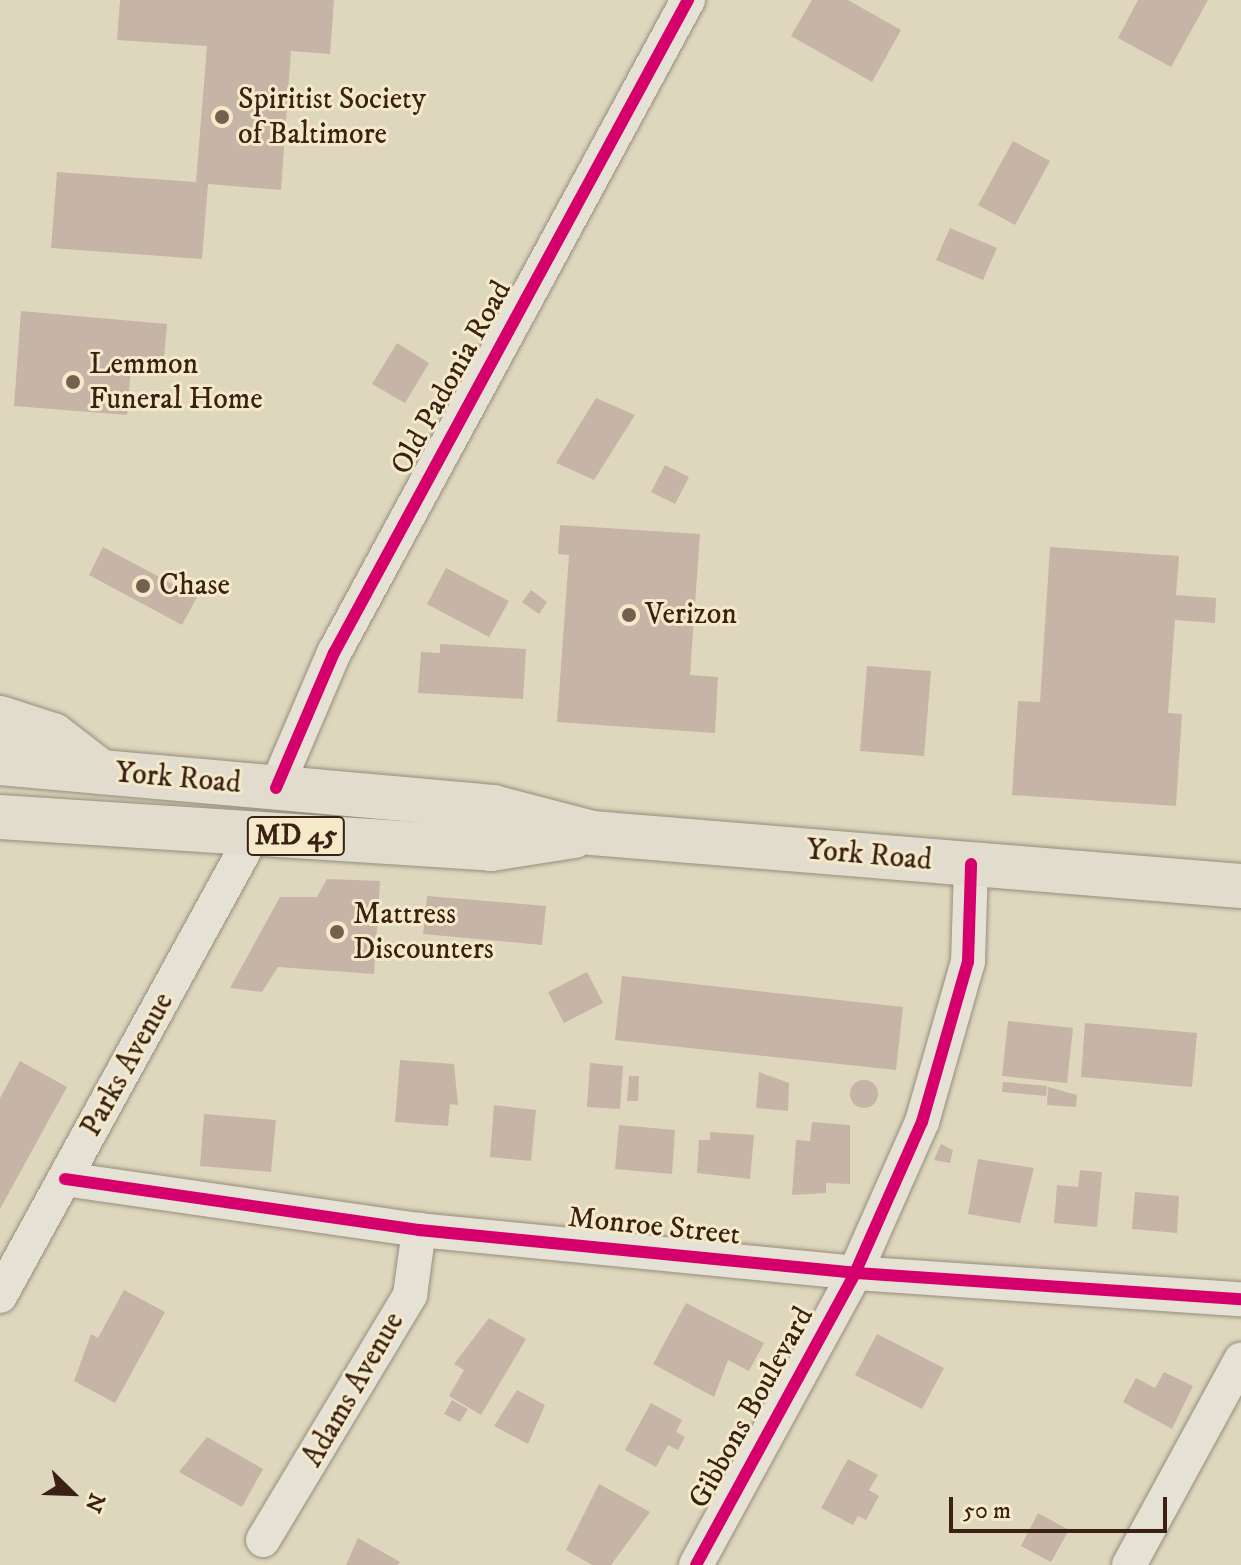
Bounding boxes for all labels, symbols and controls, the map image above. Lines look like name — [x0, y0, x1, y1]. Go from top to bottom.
place label: Spiritist Society of Baltimore — [238, 82, 426, 152]
marker: Spiritist Society of Baltimore — [213, 108, 231, 126]
street label: Old Padonia Road — [384, 275, 520, 481]
place label: Lemmon Funeral Home — [89, 347, 263, 418]
marker: Lemmon Funeral Home — [64, 373, 82, 391]
place label: Chase — [159, 568, 230, 604]
marker: Chase — [134, 577, 152, 595]
place label: Verizon — [645, 597, 737, 633]
marker: Verizon — [620, 606, 638, 624]
street label: York Road — [114, 756, 242, 802]
road number: MD 45 — [246, 812, 346, 860]
street label: York Road — [805, 833, 933, 879]
place label: Mattress Discounters — [353, 897, 494, 968]
marker: Mattress Discounters — [328, 923, 346, 941]
street label: Parks Avenue — [74, 987, 182, 1143]
street label: Monroe Street — [566, 1200, 742, 1254]
street label: Gibbons Boulevard — [682, 1301, 822, 1515]
street label: Adams Avenue — [295, 1306, 413, 1474]
north arrow — [32, 1453, 112, 1533]
scale bar — [953, 1481, 1171, 1531]
text: N — [79, 1489, 111, 1516]
text: 50 m — [963, 1496, 1011, 1526]

